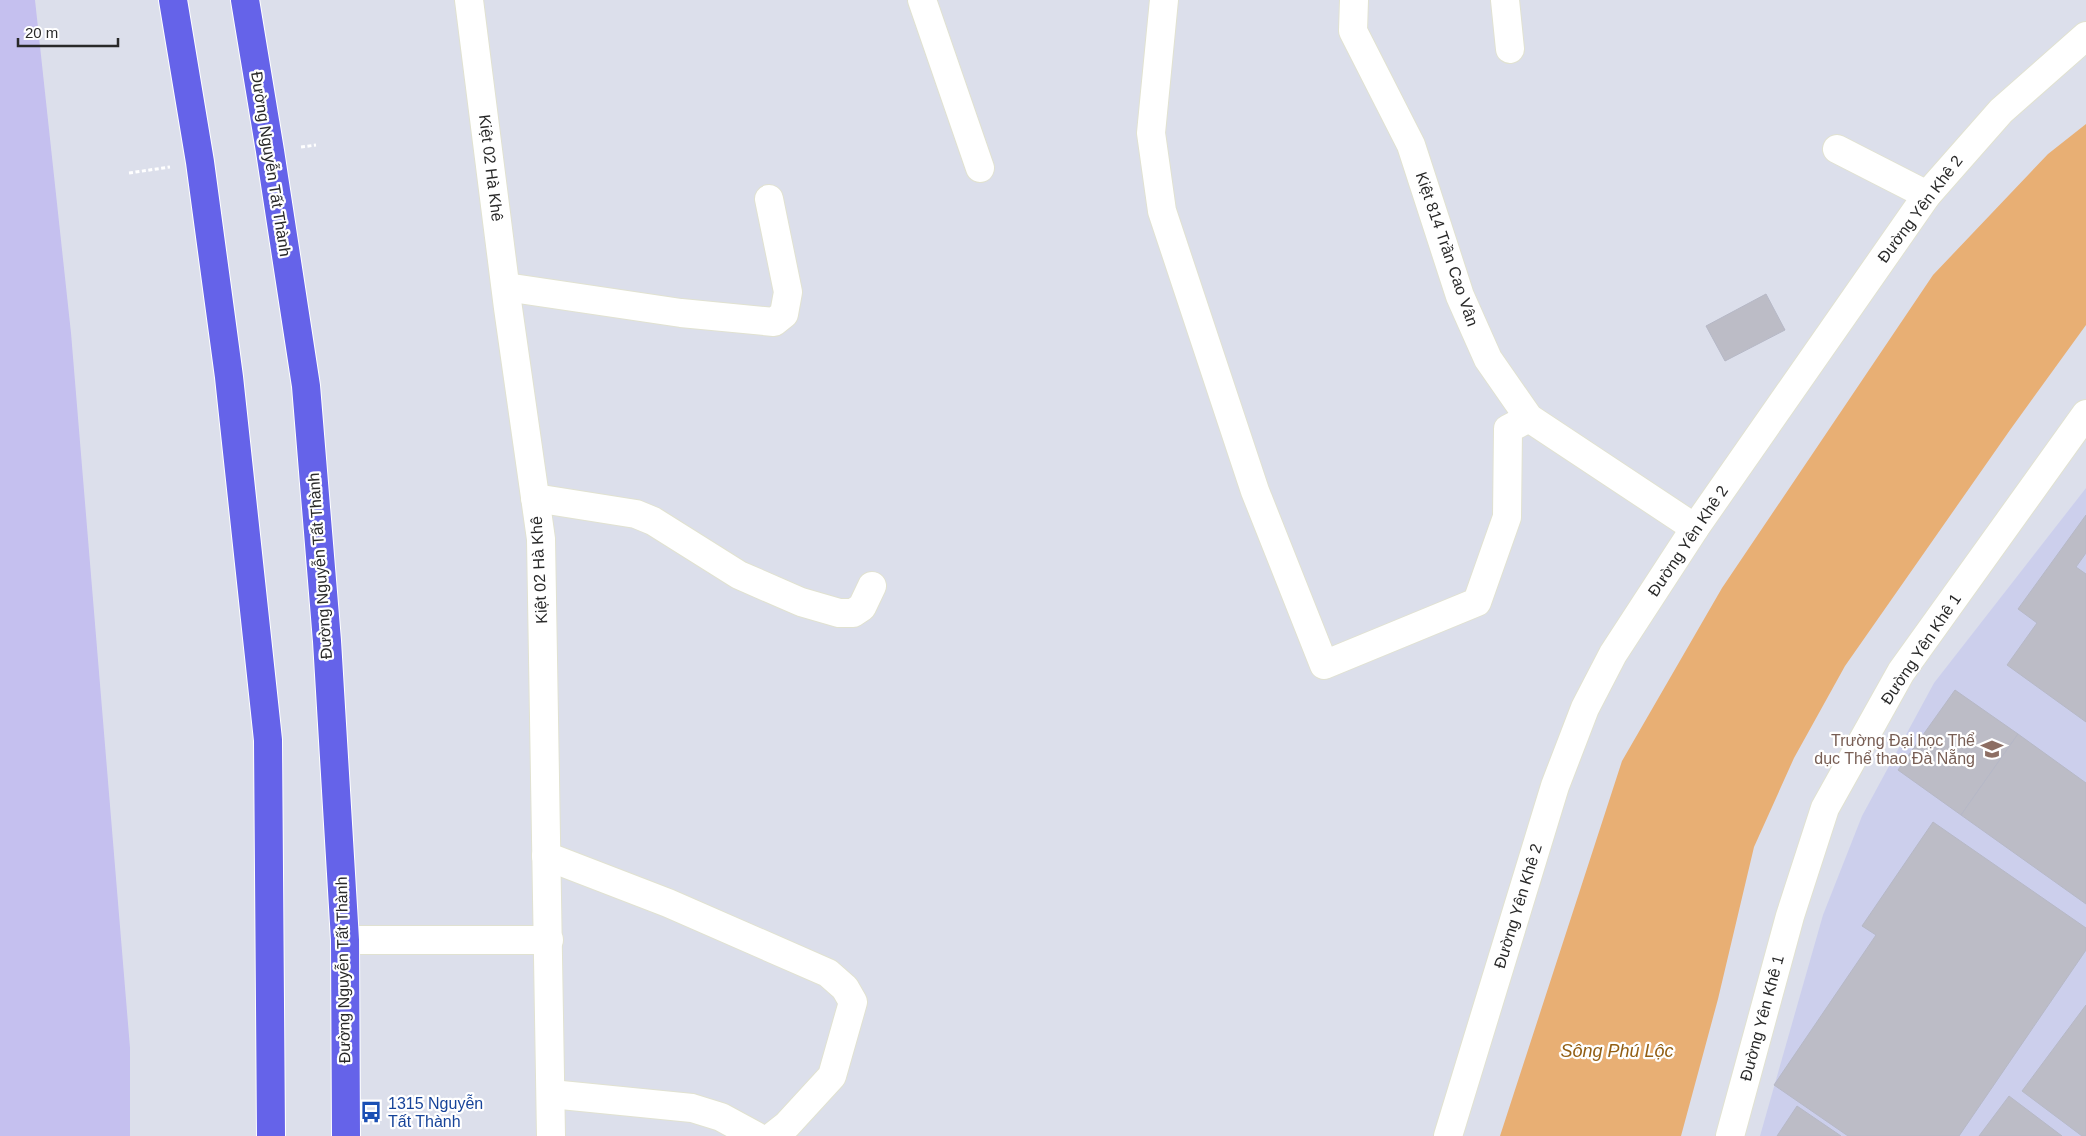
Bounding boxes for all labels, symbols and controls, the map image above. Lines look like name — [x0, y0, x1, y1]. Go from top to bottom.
scale bar — [18, 15, 118, 47]
text: 20 m — [25, 24, 58, 41]
street label: Đường Nguyễn Tất Thành — [248, 70, 295, 258]
street label: Kiệt 02 Hà Khê — [476, 114, 506, 223]
street label: Đường Yên Khê 2 — [1874, 152, 1966, 266]
street label: Kiệt 814 Trần Cao Vân — [1413, 170, 1481, 328]
street label: Đường Nguyễn Tất Thành — [304, 472, 335, 660]
street label: Đường Yên Khê 2 — [1645, 483, 1731, 599]
street label: Kiệt 02 Hà Khê — [528, 516, 550, 624]
street label: Đường Yên Khê 1 — [1878, 591, 1964, 707]
place label: Trường Đại học Thể dục Thể thao Đà Nẵng — [1814, 732, 1975, 767]
school or university icon: Trường Đại học Thể dục Thể thao Đà Nẵng — [1979, 736, 2005, 762]
street label: Đường Yên Khê 2 — [1491, 842, 1545, 970]
street label: Đường Nguyễn Tất Thành — [332, 876, 353, 1064]
street label: Đường Yên Khê 1 — [1737, 953, 1787, 1083]
water label: Sông Phú Lộc — [1560, 1041, 1674, 1061]
place label: 1315 Nguyễn Tất Thành — [388, 1094, 483, 1130]
bus stop icon: 1315 Nguyễn Tất Thành — [358, 1099, 384, 1125]

